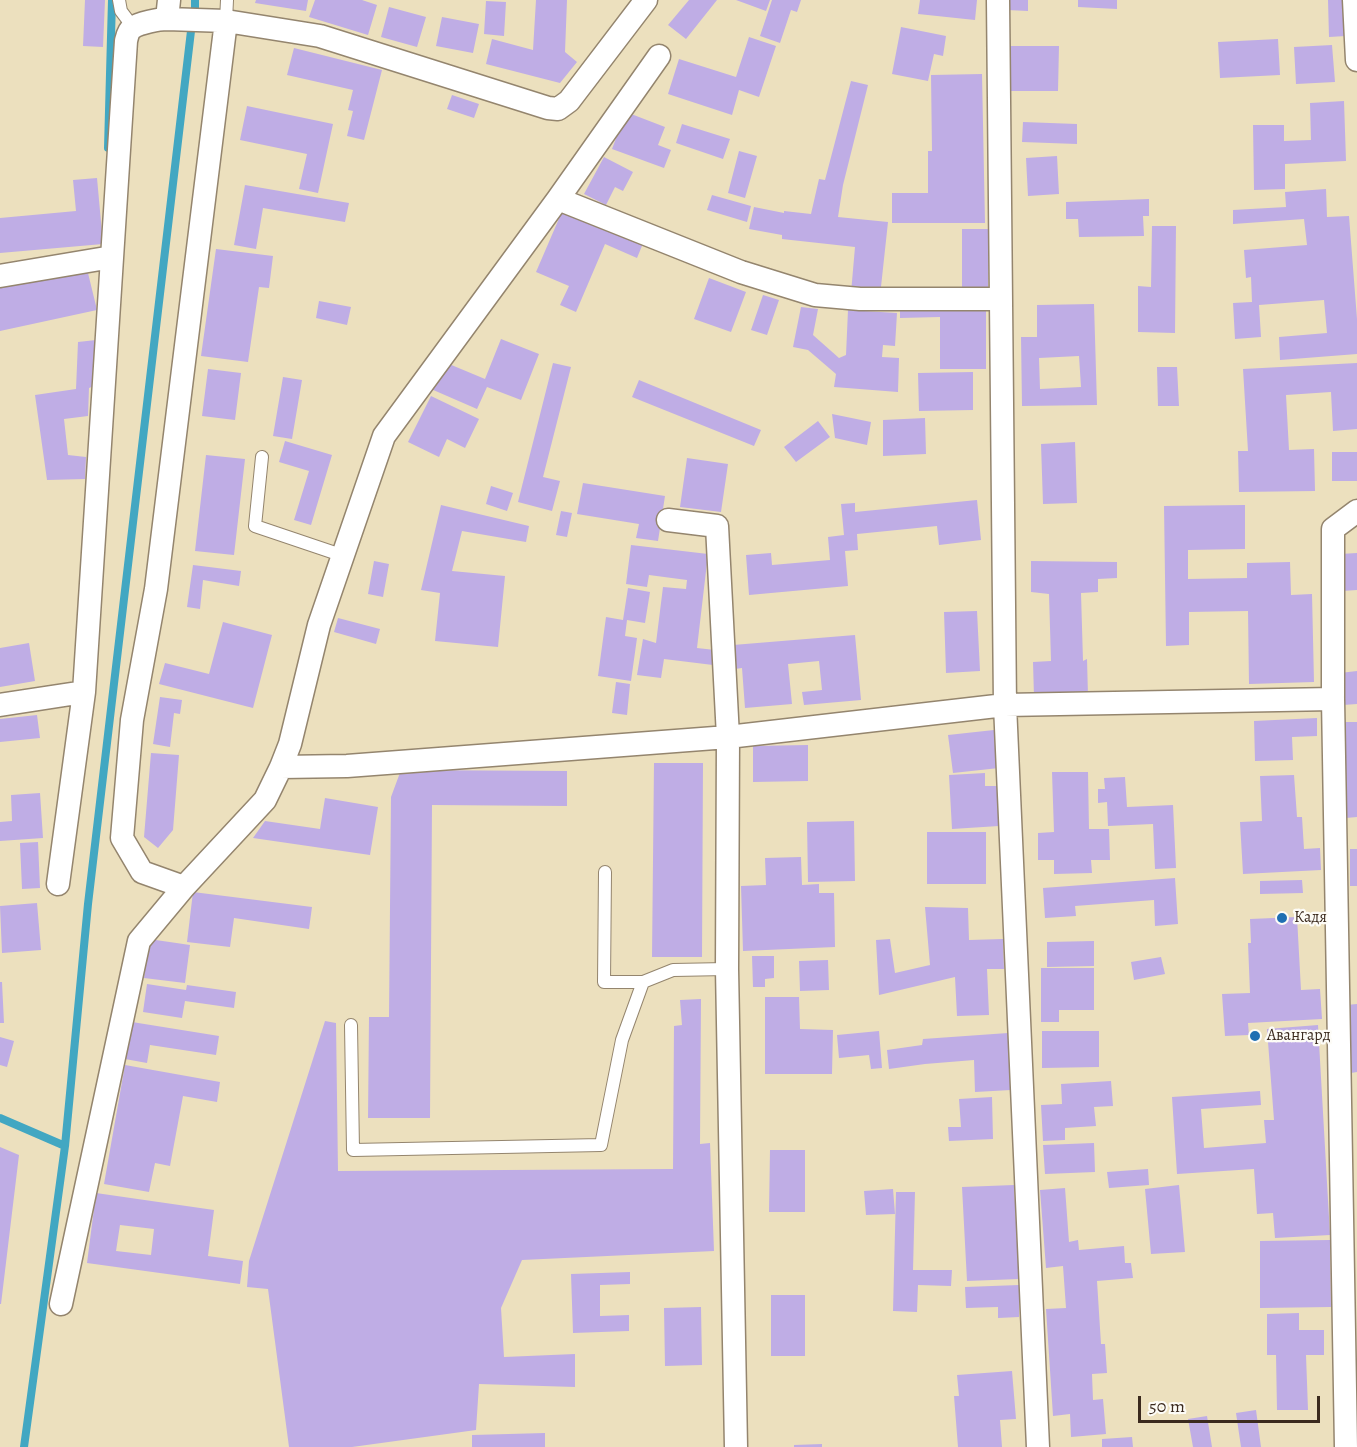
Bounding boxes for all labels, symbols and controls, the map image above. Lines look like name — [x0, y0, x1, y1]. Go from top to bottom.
place label: Кадя — [1294, 908, 1327, 928]
marker: Кадя — [1275, 911, 1289, 925]
place label: Авангард — [1267, 1026, 1331, 1046]
marker: Авангард — [1248, 1029, 1262, 1043]
scale bar — [1141, 1384, 1322, 1422]
text: 50 m — [1149, 1394, 1185, 1418]

